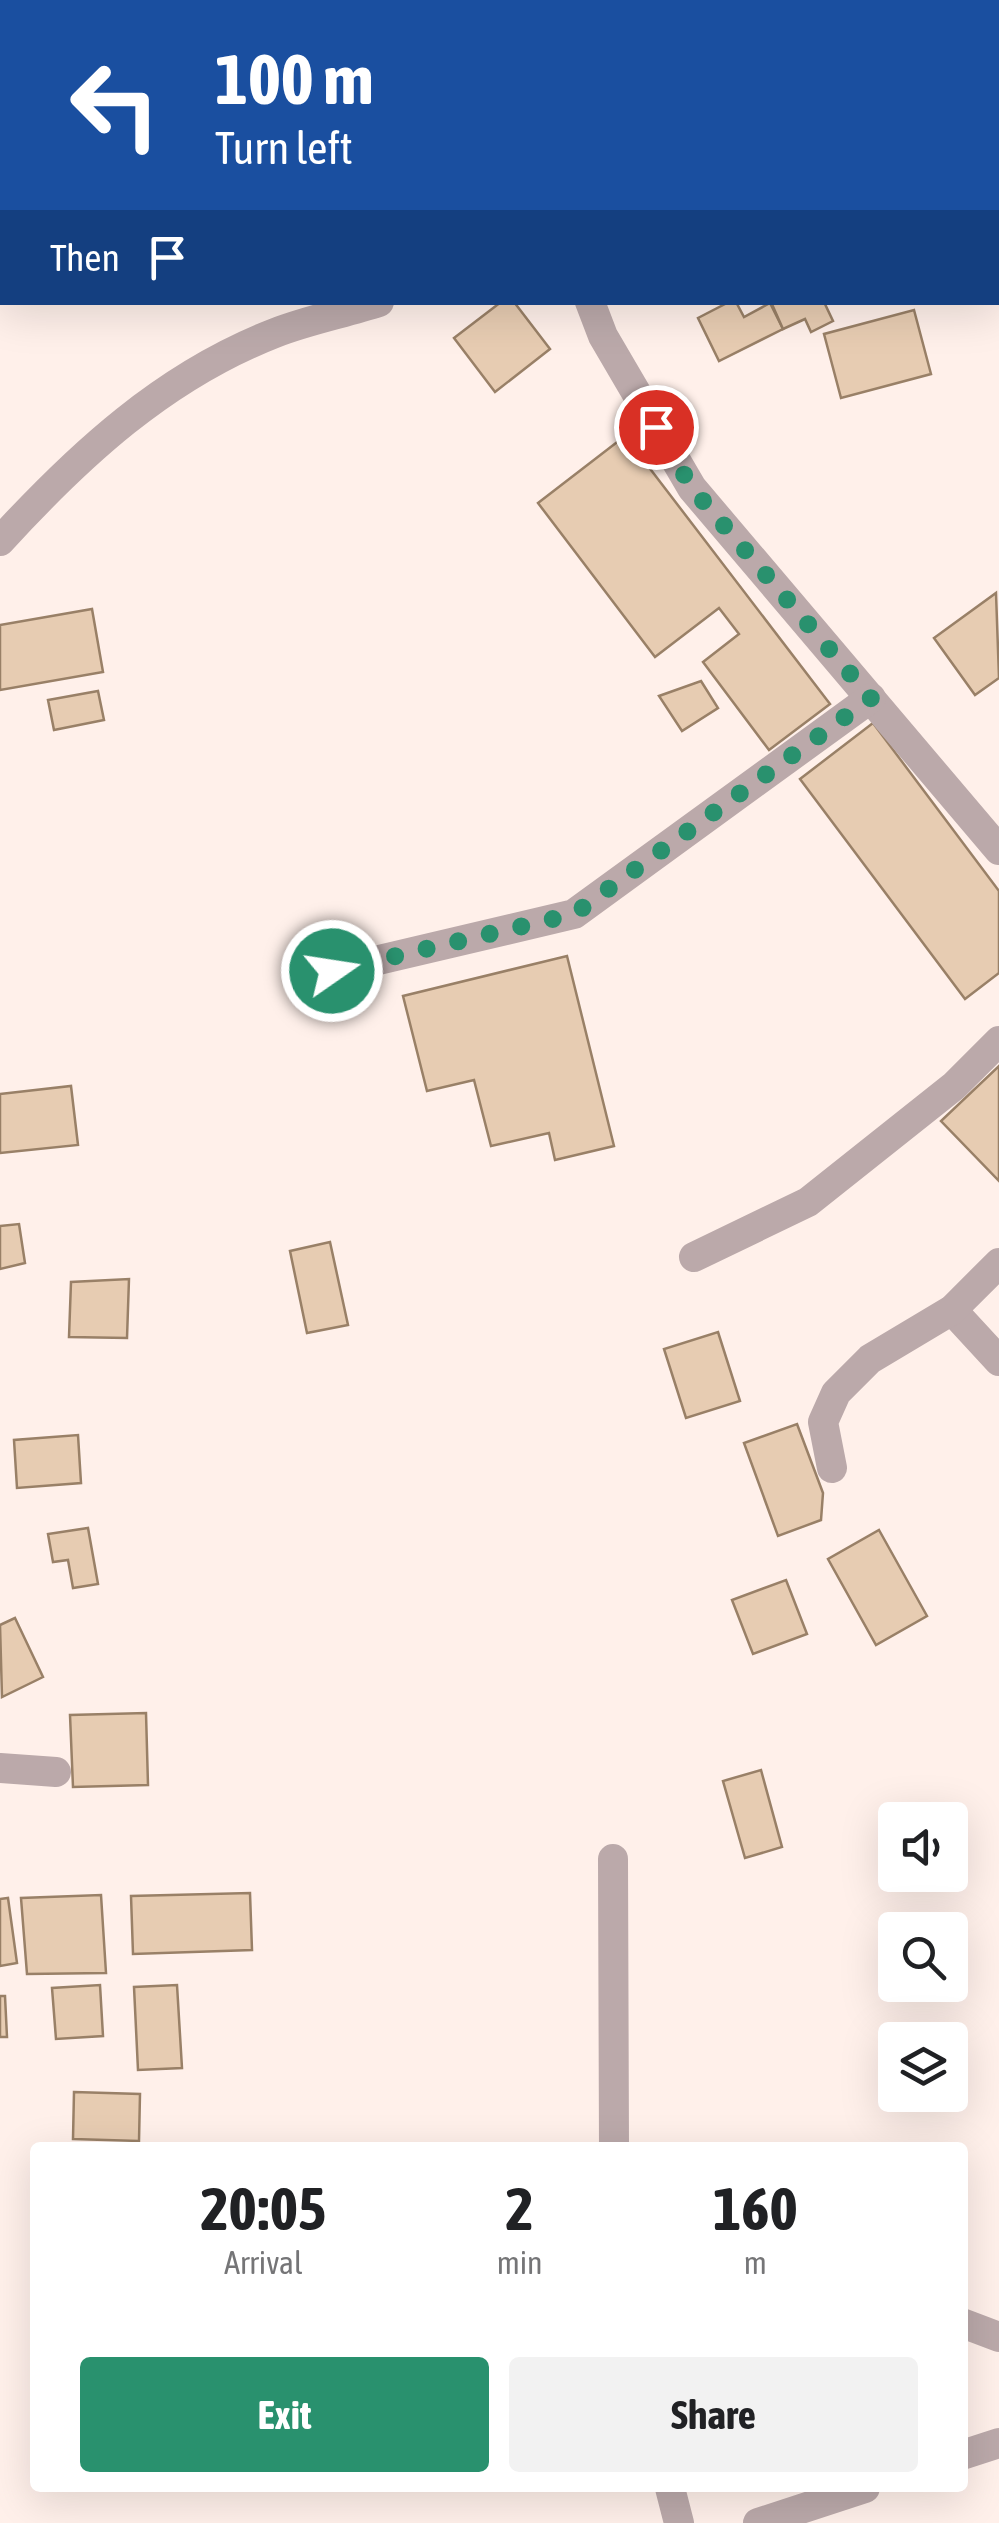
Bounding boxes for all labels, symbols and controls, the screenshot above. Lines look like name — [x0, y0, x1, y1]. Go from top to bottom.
text: 100 m — [215, 39, 374, 119]
icon: left — [50, 40, 180, 170]
text: Turn left — [215, 122, 353, 174]
icon: arrive — [140, 230, 195, 285]
text: Then — [50, 236, 120, 279]
pin — [614, 385, 699, 470]
icon: arrive — [629, 400, 684, 455]
position arrow — [280, 919, 384, 1023]
map controls — [878, 1802, 968, 2112]
button: sound — [878, 1802, 968, 1892]
button: search — [878, 1912, 968, 2002]
button: layers — [878, 2022, 968, 2112]
text: 20:05 — [200, 2174, 326, 2243]
text: 2 — [506, 2174, 534, 2243]
text: 160 — [713, 2174, 798, 2243]
text: Arrival — [224, 2244, 302, 2281]
text: min — [497, 2244, 543, 2281]
text: m — [744, 2244, 767, 2281]
button: Exit — [80, 2357, 489, 2472]
button: Share — [509, 2357, 918, 2472]

